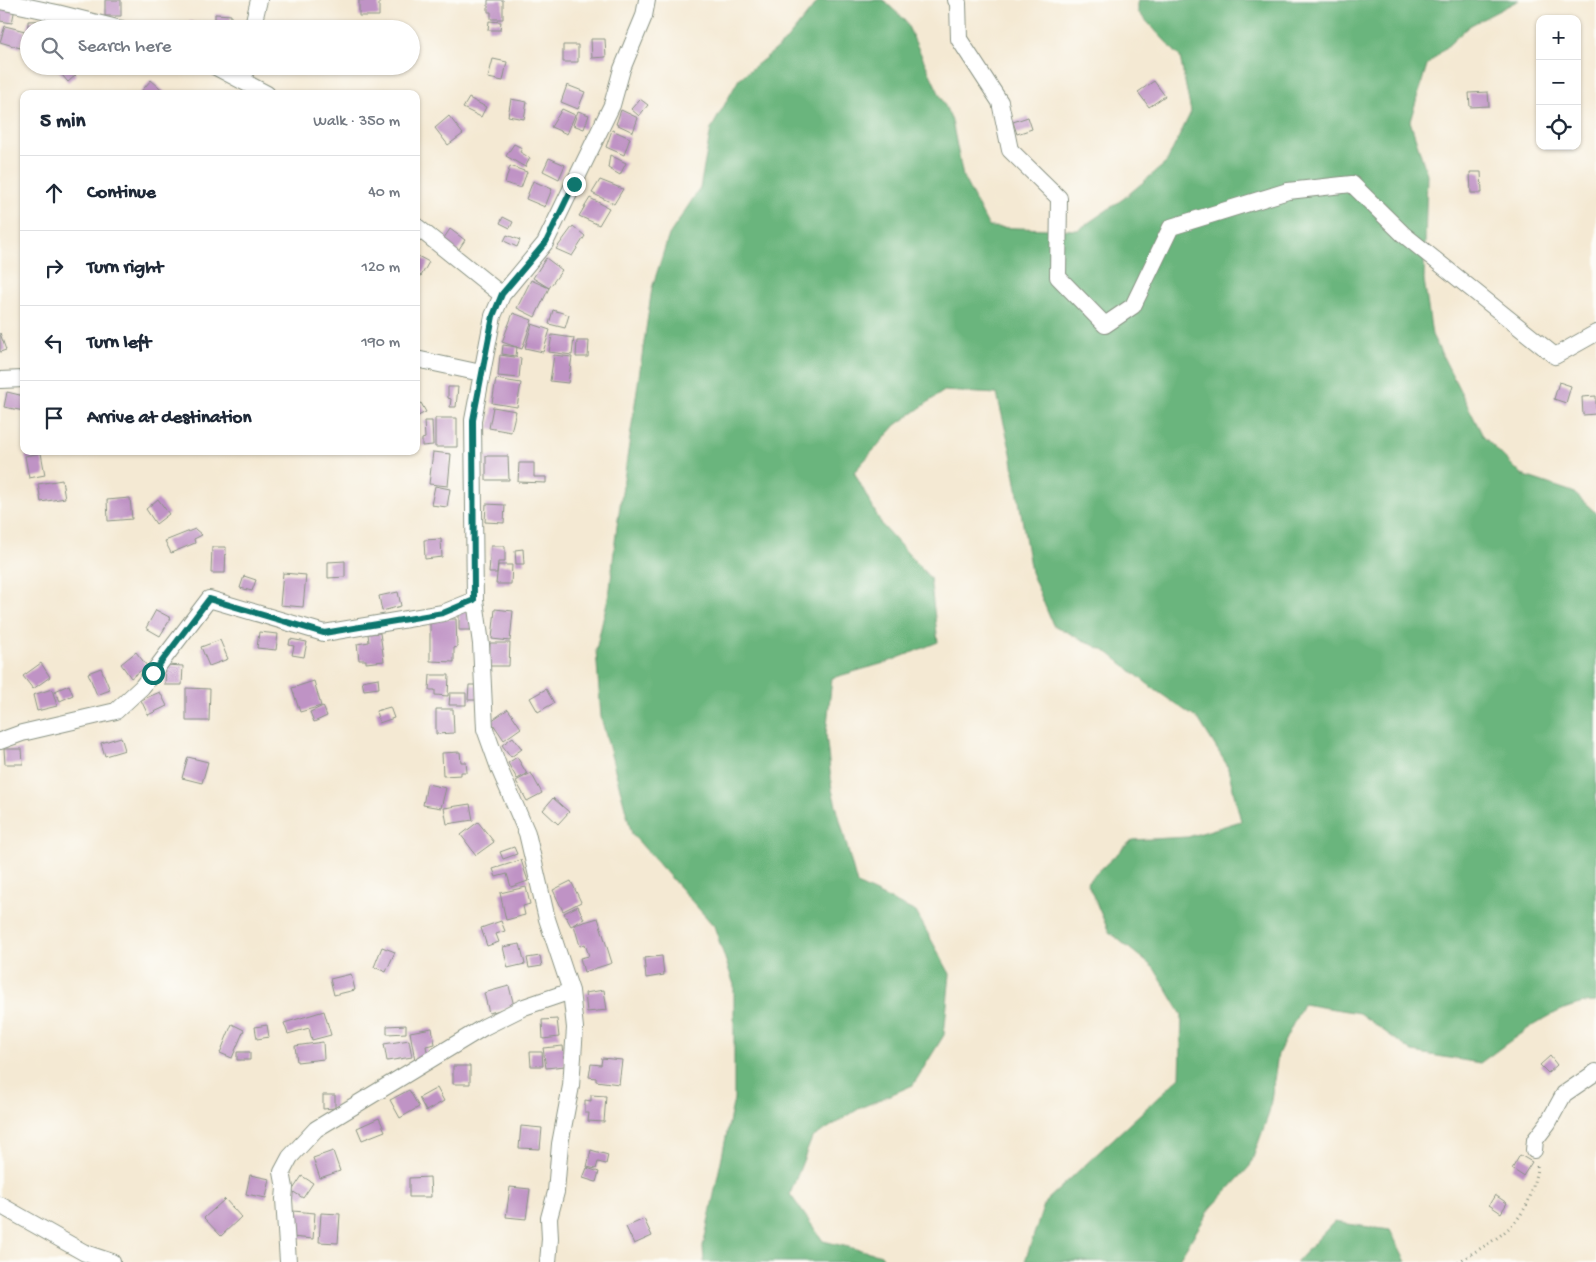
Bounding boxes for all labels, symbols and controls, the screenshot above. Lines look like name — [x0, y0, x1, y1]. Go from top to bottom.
map controls — [1536, 15, 1581, 150]
button: + — [1536, 15, 1581, 60]
search box — [20, 20, 420, 75]
icon: search — [38, 34, 66, 62]
text: Search here — [78, 36, 172, 59]
button: − — [1536, 60, 1581, 105]
button: locate — [1536, 105, 1581, 150]
text: 5 min — [40, 110, 85, 135]
text: Walk · 350 m — [313, 113, 400, 132]
route end — [563, 173, 586, 196]
icon: ahead — [40, 179, 68, 207]
text: Continue — [87, 182, 156, 205]
text: 40 m — [368, 184, 400, 203]
icon: right — [40, 254, 68, 282]
text: Turn right — [87, 257, 163, 280]
text: 120 m — [361, 259, 400, 278]
icon: left — [40, 329, 68, 357]
text: Turn left — [87, 332, 151, 355]
text: 190 m — [361, 334, 400, 353]
icon: arrive — [40, 404, 68, 432]
text: Arrive at destination — [87, 407, 251, 430]
route start — [142, 662, 165, 685]

